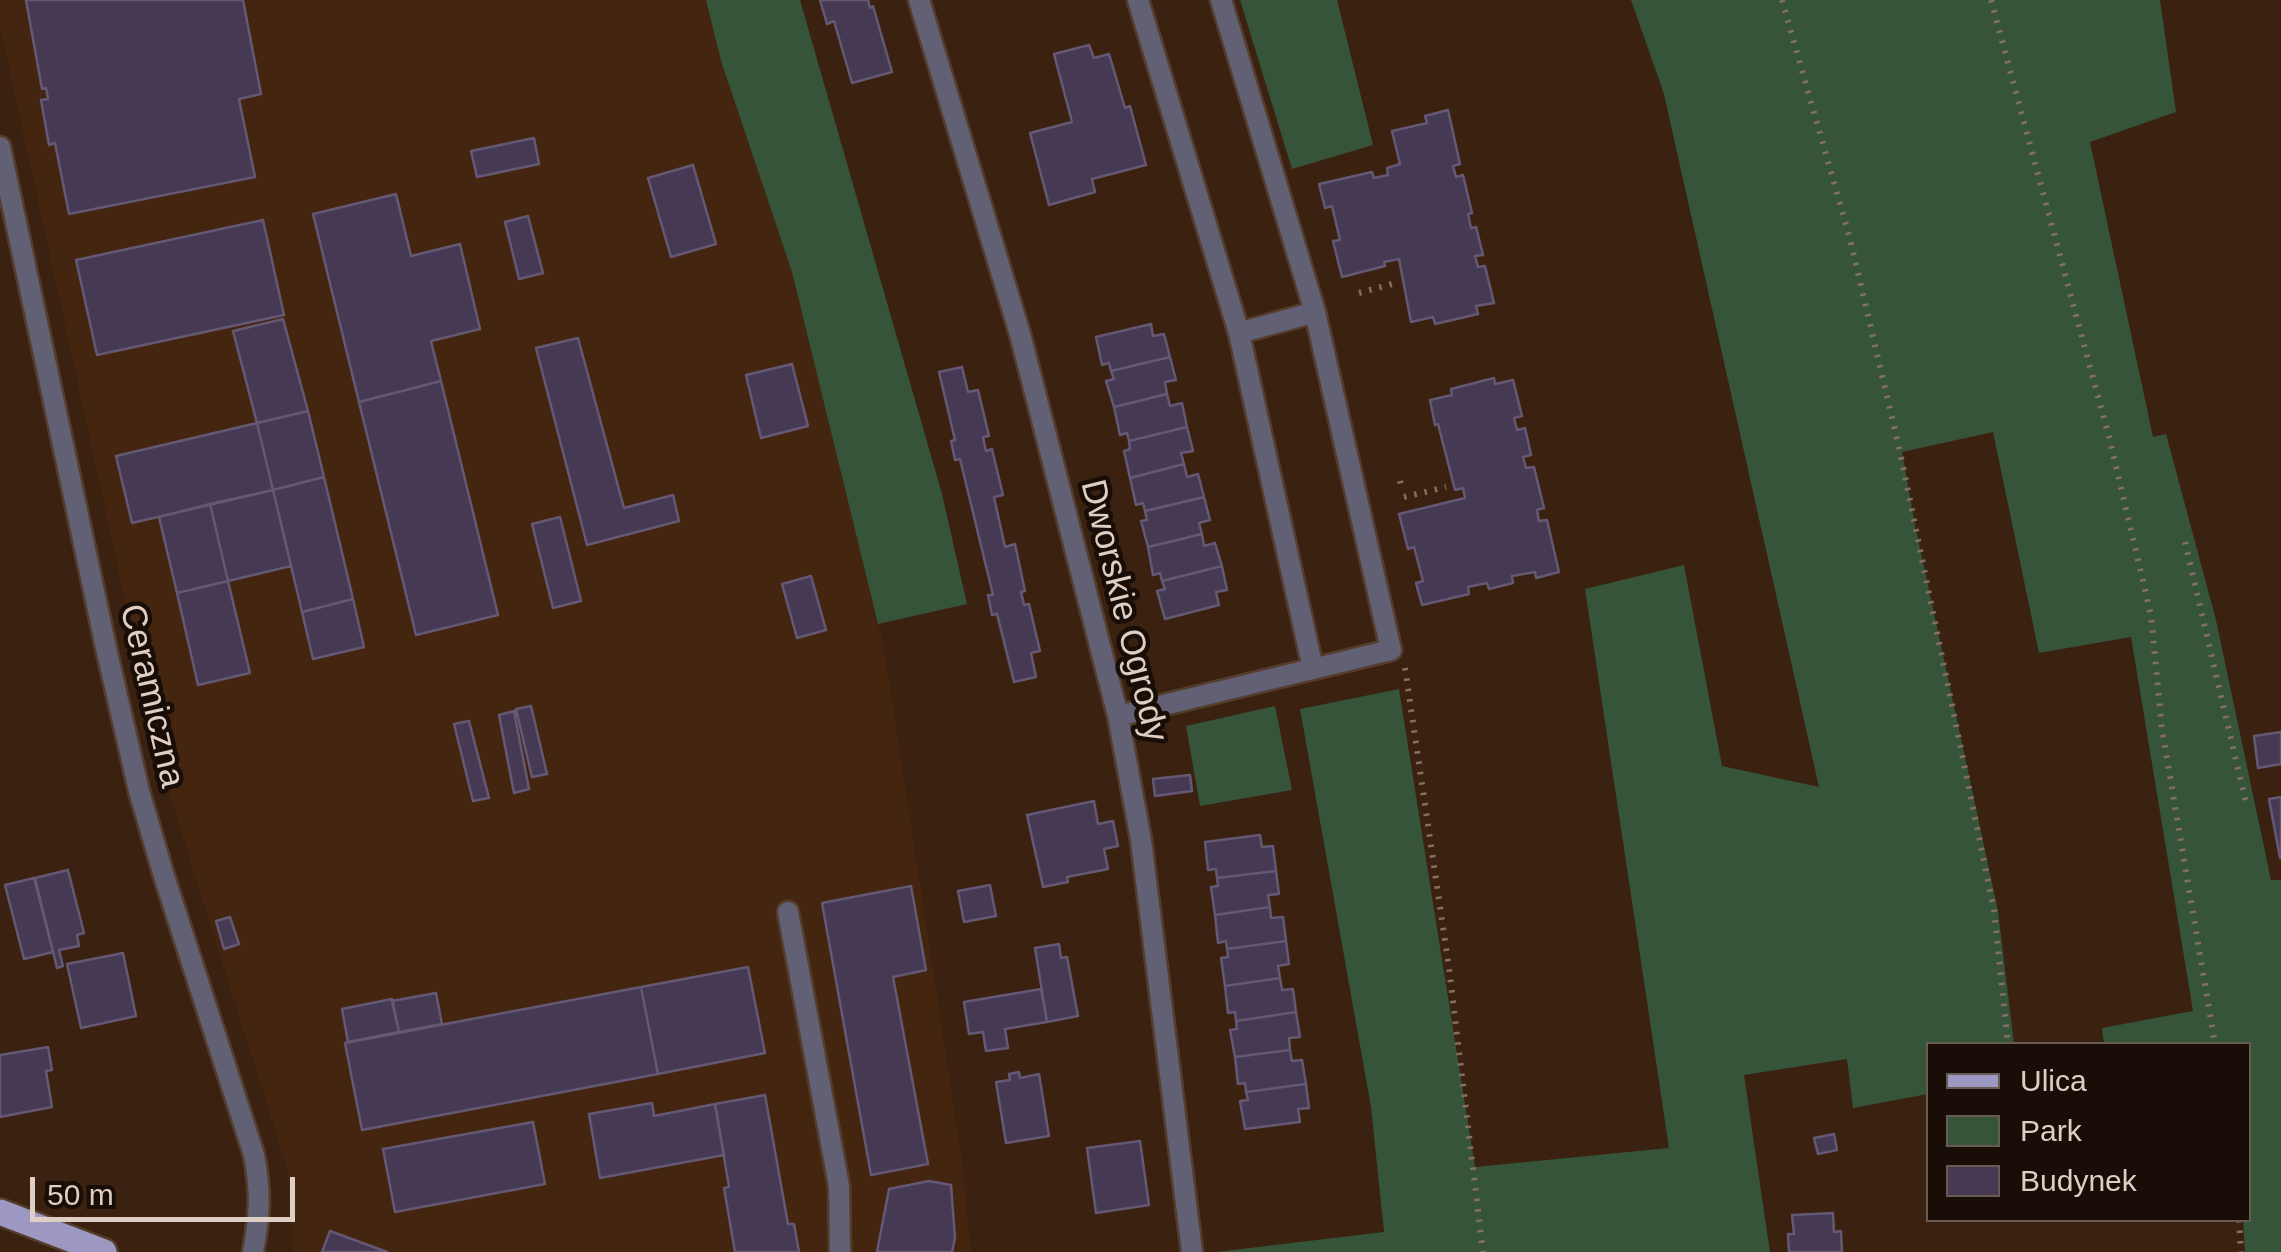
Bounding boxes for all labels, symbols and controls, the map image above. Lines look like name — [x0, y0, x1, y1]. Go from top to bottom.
street label: Dworskie Ogrody — [1070, 476, 1176, 746]
street label: Ceramiczna — [110, 600, 192, 792]
legend — [1926, 1042, 2251, 1222]
text: Ulica — [2020, 1064, 2087, 1097]
text: Park — [2020, 1114, 2082, 1147]
scale bar — [35, 1157, 300, 1219]
text: Budynek — [2020, 1164, 2137, 1197]
text: 50 m — [47, 1178, 114, 1211]

